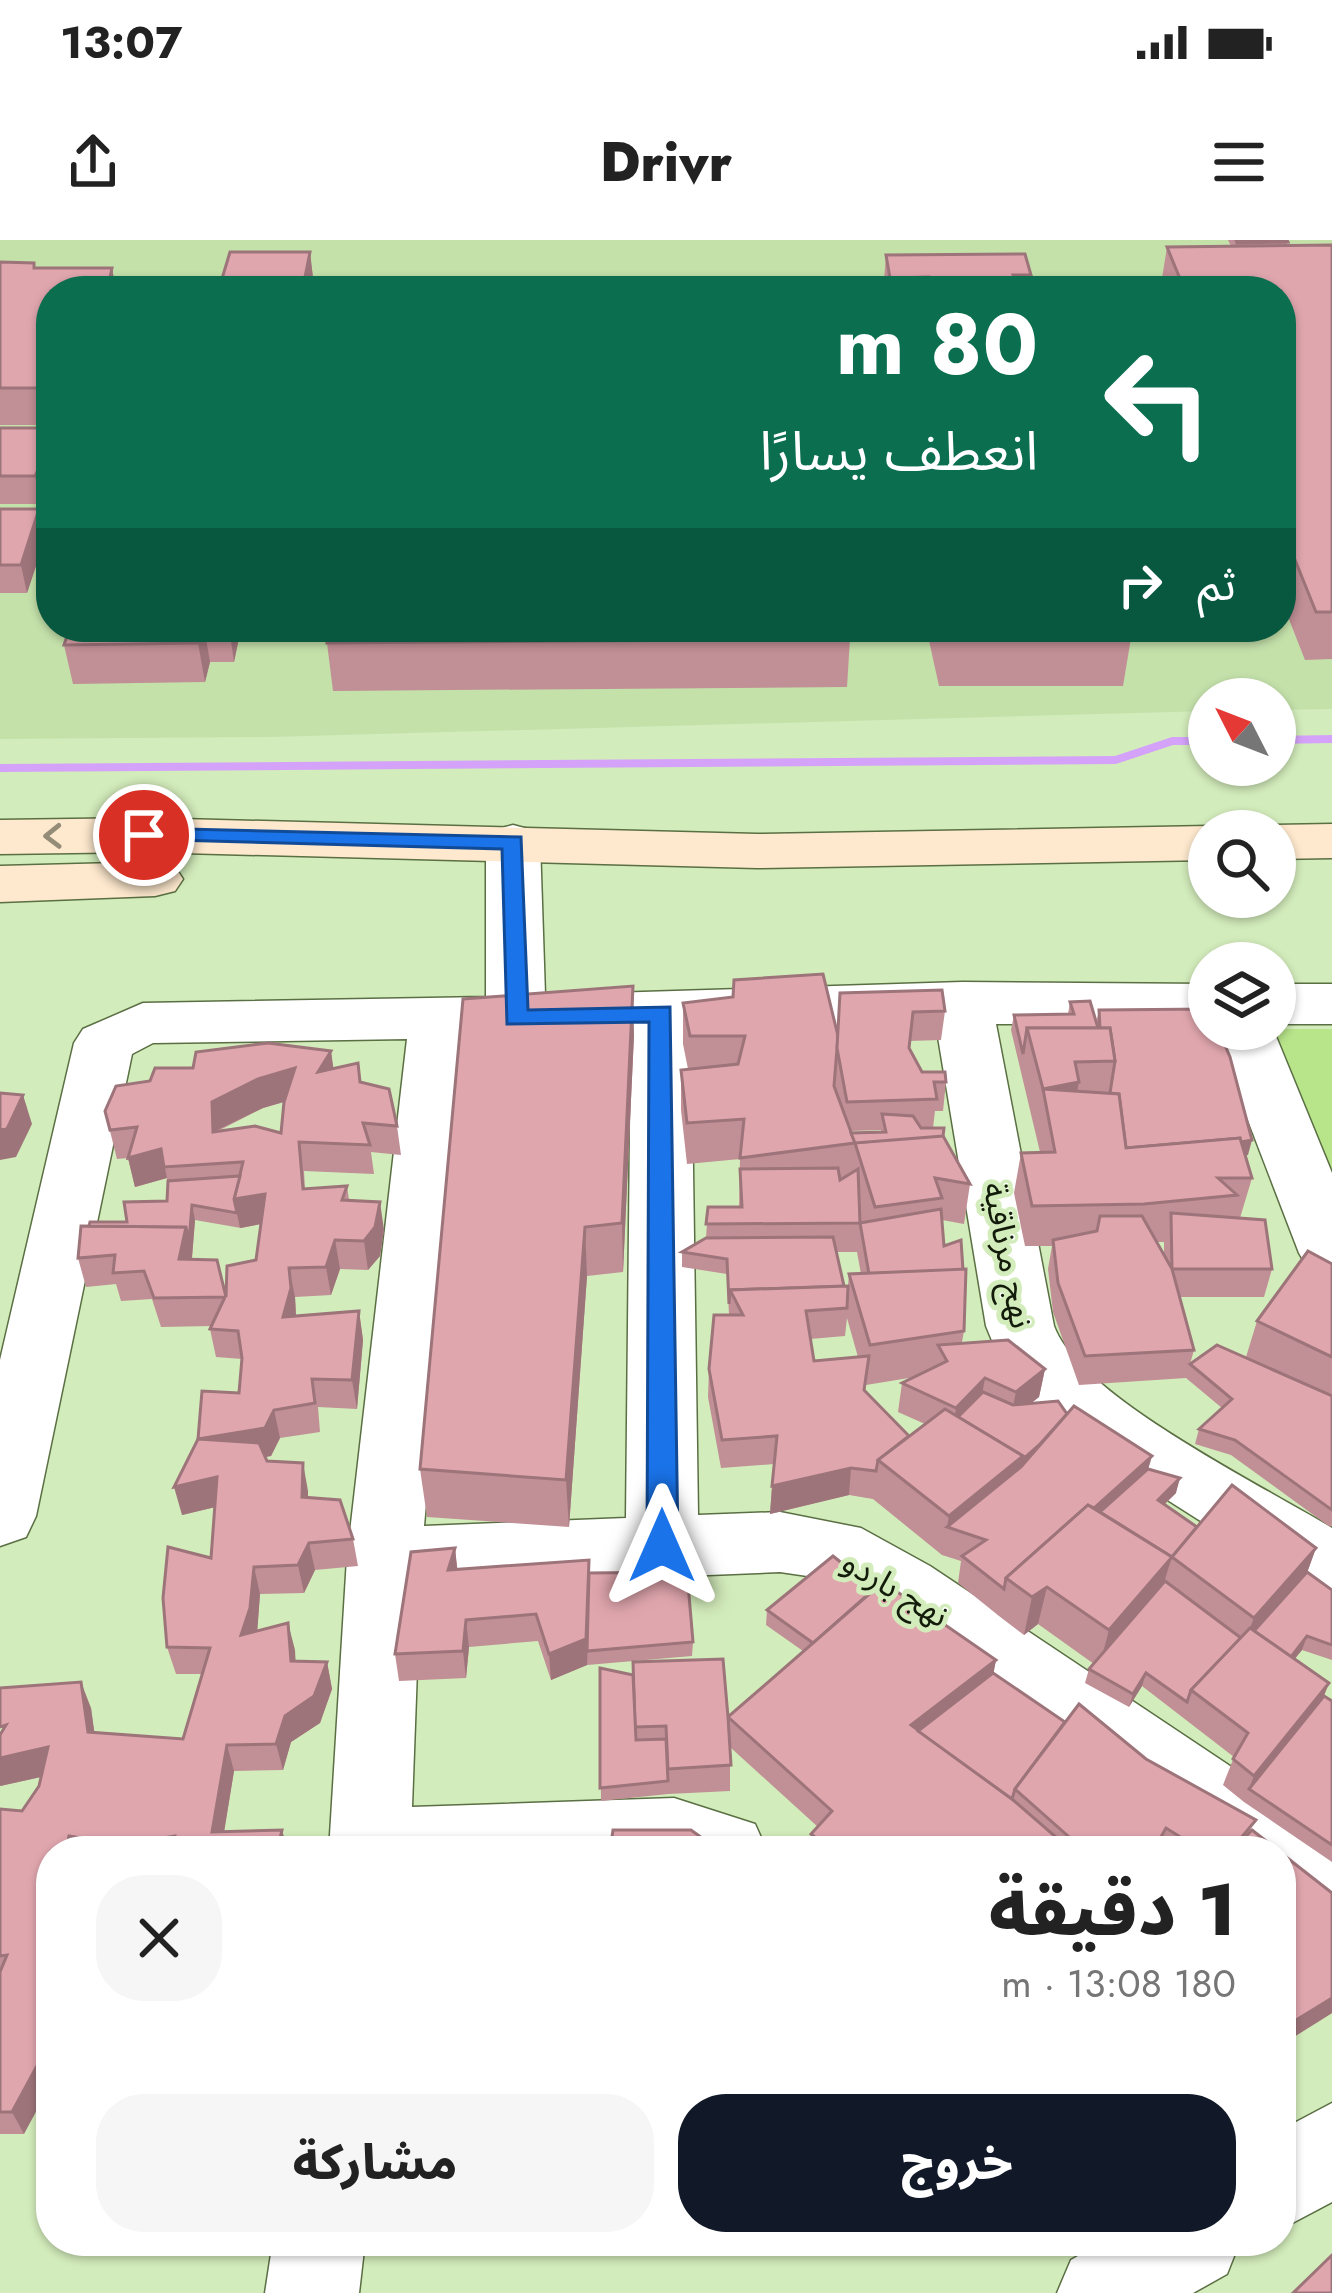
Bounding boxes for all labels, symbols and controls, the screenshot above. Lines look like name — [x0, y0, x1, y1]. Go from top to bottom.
text: 13:07 — [60, 10, 182, 75]
text: Drivr — [600, 123, 732, 201]
icon: share — [60, 129, 126, 195]
icon: menu — [1206, 129, 1272, 195]
text: 80 m — [836, 284, 1038, 406]
icon: left — [1080, 324, 1236, 480]
text: انعطف يسارًا — [760, 412, 1038, 490]
icon: right — [1107, 552, 1173, 618]
text: ثم — [1197, 552, 1236, 617]
north arrow — [1188, 678, 1296, 786]
map controls — [1188, 678, 1296, 1050]
pin — [93, 784, 195, 886]
icon: arrive — [111, 802, 177, 868]
button: search — [1188, 810, 1296, 918]
one-way arrow — [43, 823, 61, 849]
button: layers — [1188, 942, 1296, 1050]
street label: نهج مرناقية — [970, 1178, 1046, 1332]
position arrow — [599, 1483, 725, 1609]
street label: نهج باردو — [833, 1538, 958, 1640]
text: 1 دقيقة — [988, 1858, 1236, 1962]
button: close — [96, 1875, 222, 2001]
text: 180 m · 13:08 — [1001, 1955, 1236, 2012]
button: مشاركة — [96, 2094, 654, 2232]
button: خروج — [678, 2094, 1236, 2232]

